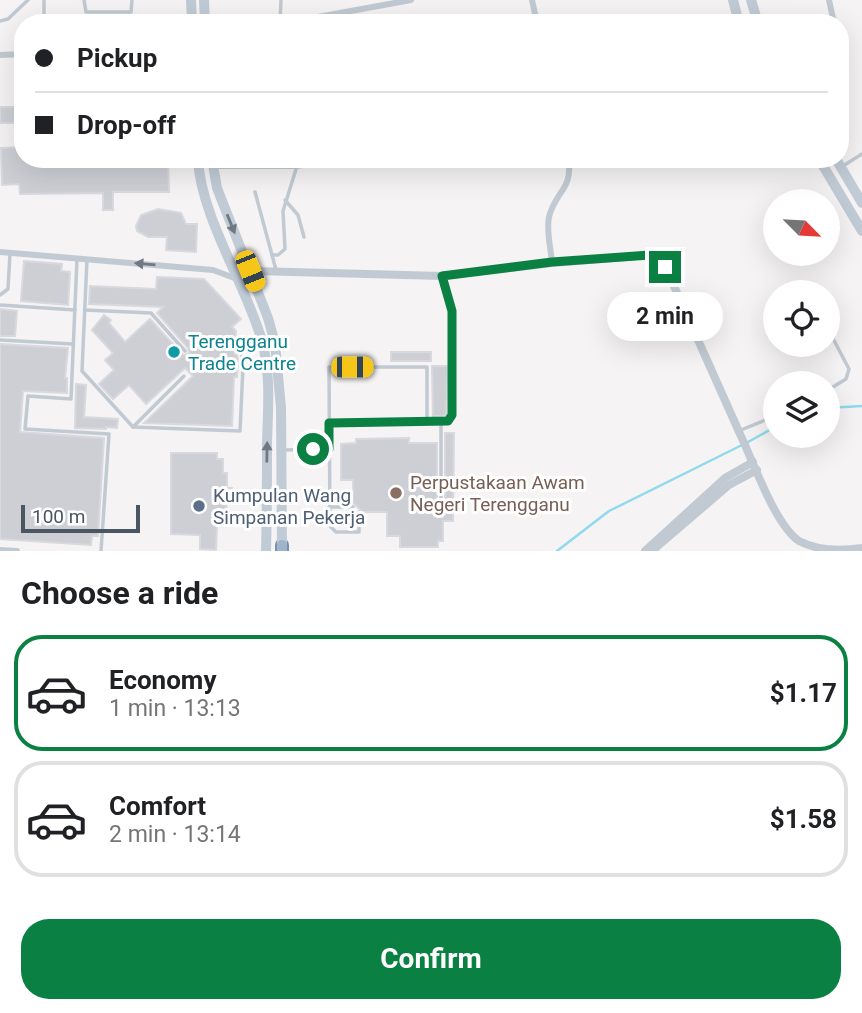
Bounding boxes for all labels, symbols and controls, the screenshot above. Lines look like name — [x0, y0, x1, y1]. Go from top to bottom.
text: Pickup — [77, 43, 157, 73]
text: Drop-off — [77, 110, 176, 140]
north arrow — [763, 189, 840, 266]
map controls — [763, 189, 840, 448]
one-way arrow — [226, 214, 237, 235]
car — [233, 248, 268, 294]
route end — [649, 251, 681, 283]
one-way arrow — [133, 258, 155, 269]
button: locate — [763, 280, 840, 357]
callout: 2 min — [607, 292, 723, 340]
text: 2 min — [636, 303, 694, 330]
place label: Terengganu Trade Centre — [188, 330, 296, 375]
marker: Terengganu Trade Centre — [166, 344, 182, 360]
car — [332, 357, 374, 378]
button: layers — [763, 371, 840, 448]
route start — [297, 433, 329, 465]
one-way arrow — [262, 441, 273, 463]
place label: Perpustakaan Awam Negeri Terengganu — [410, 471, 585, 516]
place label: Kumpulan Wang Simpanan Pekerja — [213, 484, 365, 529]
marker: Perpustakaan Awam Negeri Terengganu — [388, 485, 404, 501]
marker: Kumpulan Wang Simpanan Pekerja — [191, 498, 207, 514]
scale bar — [21, 502, 140, 534]
text: 100 m — [32, 505, 85, 528]
text: Choose a ride — [21, 574, 218, 612]
icon: car — [25, 662, 88, 725]
text: Economy — [109, 665, 216, 695]
text: $1.17 — [770, 678, 837, 708]
text: 1 min · 13:13 — [109, 695, 241, 722]
icon: car — [25, 788, 88, 851]
text: Comfort — [109, 791, 206, 821]
text: $1.58 — [770, 804, 837, 834]
text: 2 min · 13:14 — [109, 821, 241, 848]
button: Confirm — [21, 919, 841, 999]

